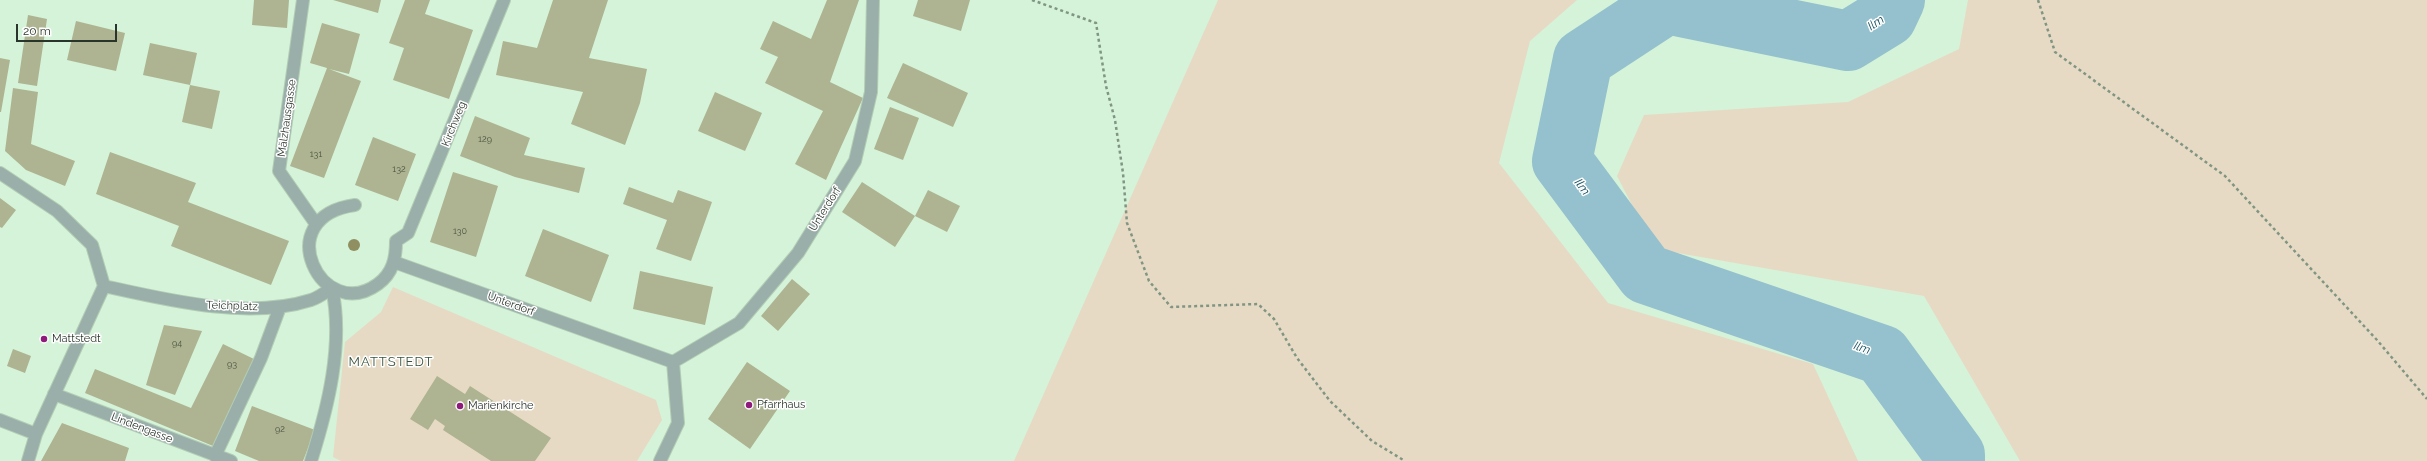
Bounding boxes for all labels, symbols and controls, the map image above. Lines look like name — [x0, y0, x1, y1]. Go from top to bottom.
water label: Ilm — [1865, 12, 1887, 34]
scale bar — [18, 16, 119, 42]
text: 20 m — [23, 24, 51, 38]
street label: Mälzhausgasse — [275, 78, 299, 158]
street label: Kirchweg — [439, 100, 469, 148]
house number: 129 — [478, 134, 492, 144]
house number: 131 — [310, 149, 322, 159]
house number: 132 — [392, 164, 406, 174]
water label: Ilm — [1571, 176, 1593, 198]
street label: Unterdorf — [806, 185, 844, 233]
house number: 130 — [453, 226, 467, 236]
street label: Unterdorf — [486, 289, 536, 319]
street label: Teichplatz — [206, 299, 258, 313]
place label: Mattstedt — [52, 332, 101, 346]
marker: Mattstedt — [39, 334, 49, 344]
house number: 94 — [172, 338, 182, 348]
water label: Ilm — [1852, 338, 1872, 358]
district label: MATTSTEDT — [349, 354, 433, 370]
house number: 93 — [227, 359, 237, 369]
place label: Pfarrhaus — [757, 398, 805, 412]
place label: Marienkirche — [468, 399, 534, 413]
marker: Pfarrhaus — [744, 400, 754, 410]
marker: Marienkirche — [455, 401, 465, 411]
street label: Lindengasse — [109, 410, 175, 446]
house number: 92 — [275, 424, 285, 434]

